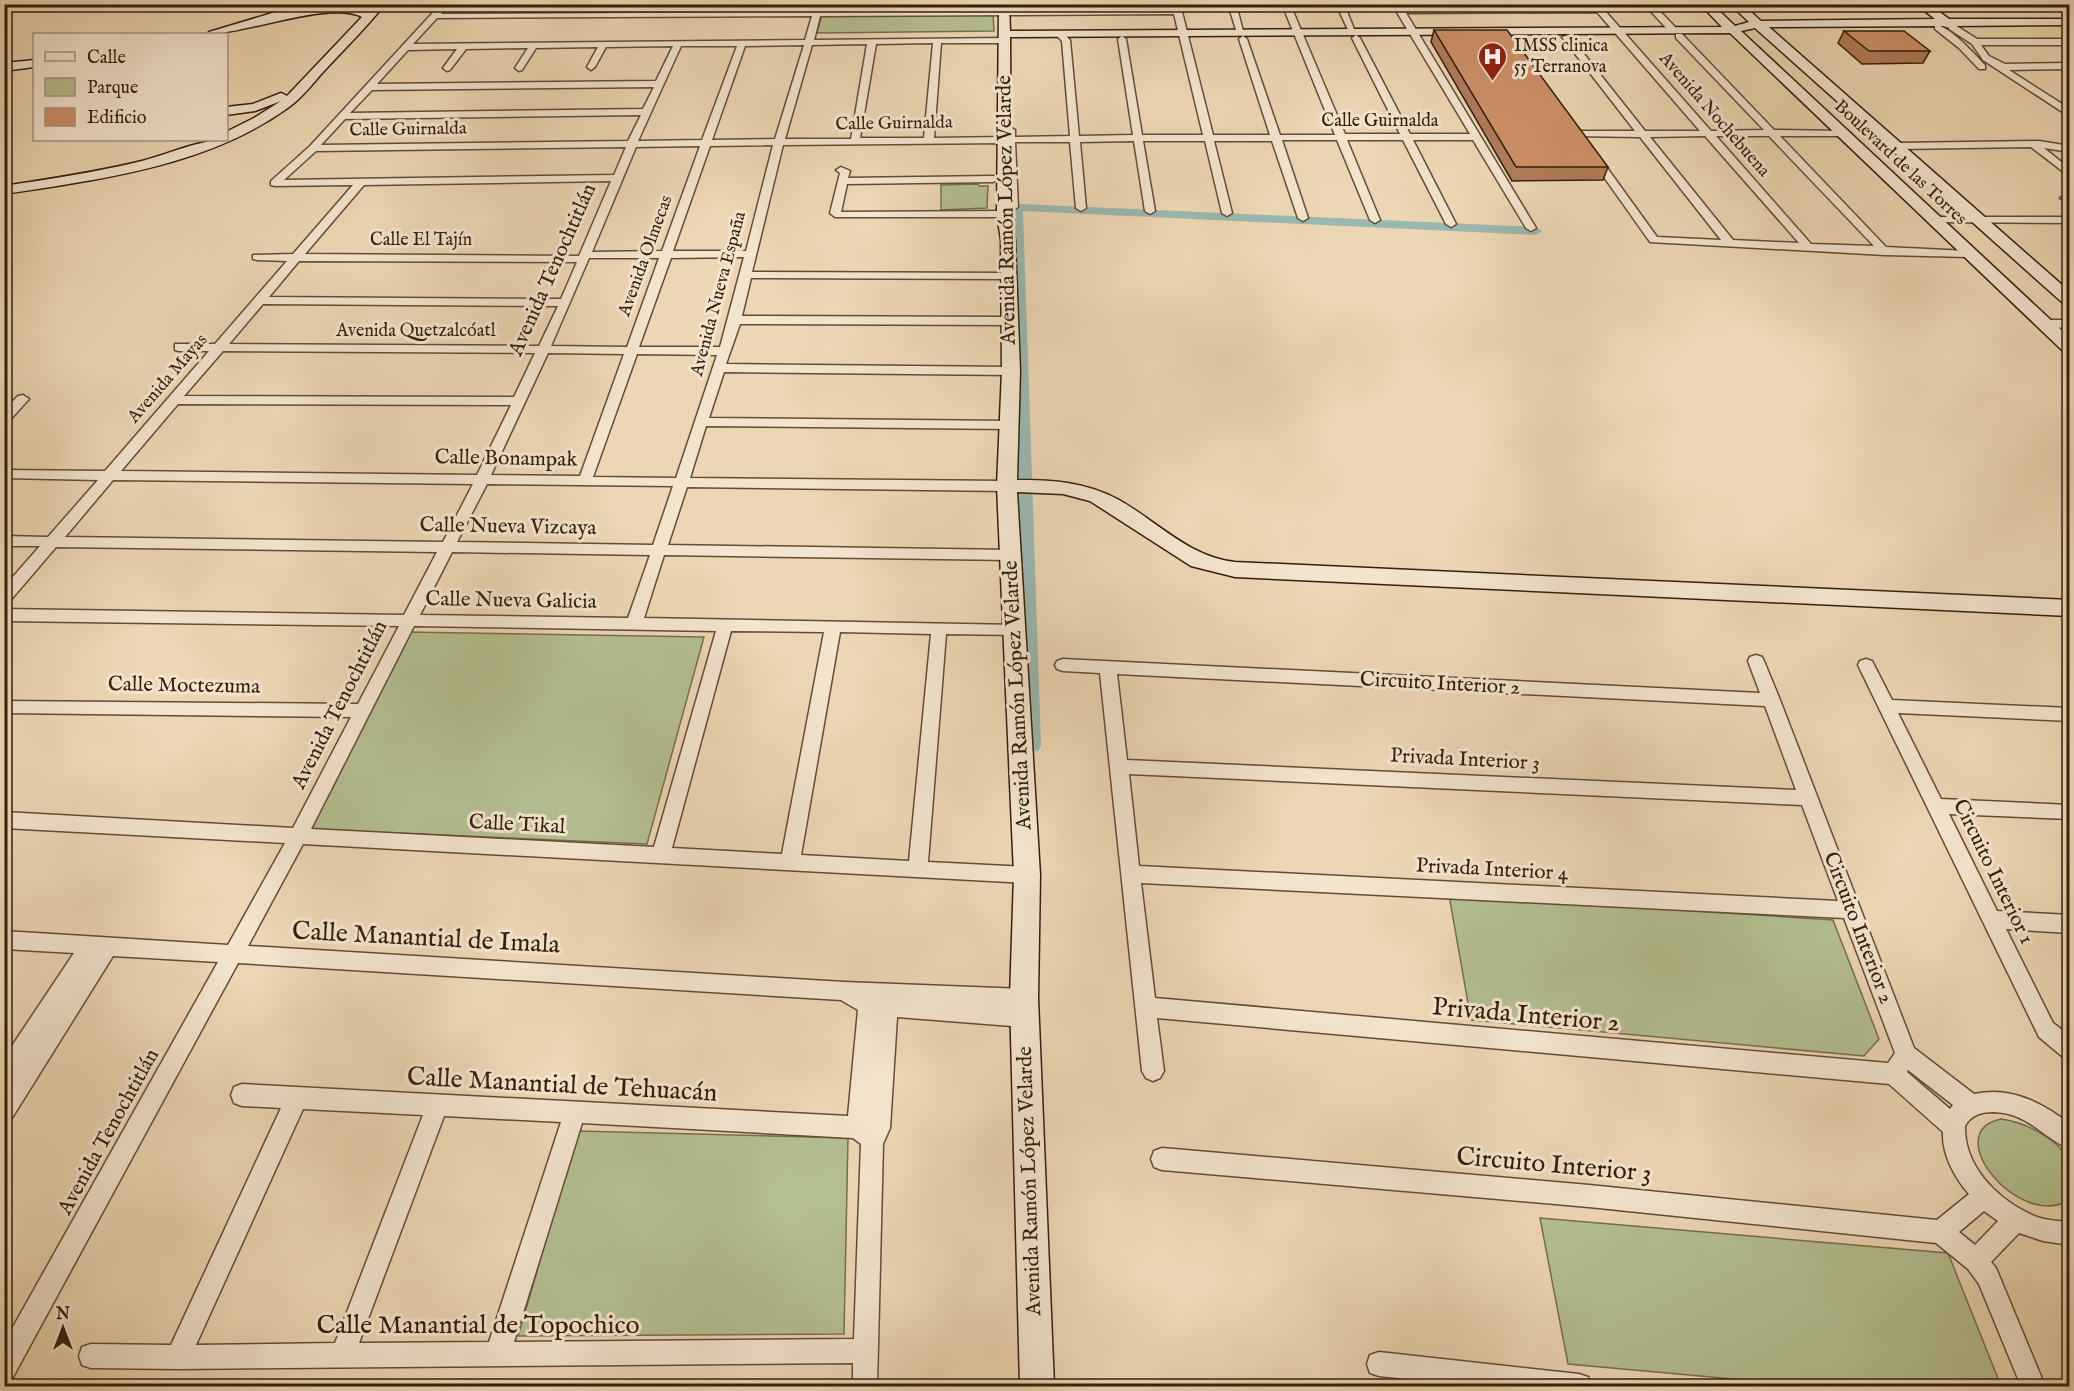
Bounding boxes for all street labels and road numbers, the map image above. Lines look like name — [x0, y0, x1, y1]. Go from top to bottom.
street label: Avenida Nochebuena — [1653, 47, 1775, 182]
street label: Avenida Ramón López Velarde — [991, 75, 1023, 346]
street label: Boulevard de las Torres — [1829, 95, 1971, 231]
street label: Calle Guirnalda — [1321, 110, 1439, 133]
street label: Calle Guirnalda — [835, 111, 953, 137]
street label: Calle Guirnalda — [349, 117, 467, 143]
street label: Avenida Tenochtitlán — [502, 180, 603, 361]
street label: Avenida Olmecas — [613, 192, 679, 321]
street label: Avenida Nueva España — [686, 209, 752, 380]
street label: Calle El Tajín — [370, 229, 472, 252]
street label: Avenida Quetzalcóatl — [335, 320, 496, 343]
street label: Avenida Mayas — [122, 330, 213, 429]
street label: Calle Bonampak — [434, 444, 578, 474]
street label: Calle Nueva Vizcaya — [419, 512, 598, 542]
street label: Avenida Ramón López Velarde — [997, 559, 1039, 831]
street label: Calle Nueva Galicia — [425, 586, 598, 616]
street label: Avenida Tenochtitlán — [285, 616, 394, 795]
street label: Circuito Interior 2 — [1359, 666, 1521, 702]
street label: Calle Moctezuma — [108, 671, 261, 701]
street label: Privada Interior 3 — [1389, 743, 1541, 777]
street label: Circuito Interior 1 — [1946, 795, 2040, 949]
street label: Calle Tikal — [468, 809, 566, 841]
street label: Circuito Interior 2 — [1817, 848, 1899, 1008]
street label: Privada Interior 4 — [1415, 853, 1570, 888]
street label: Calle Manantial de Imala — [291, 915, 562, 962]
street label: Privada Interior 2 — [1431, 990, 1621, 1040]
street label: Avenida Tenochtitlán — [52, 1044, 166, 1221]
street label: Avenida Ramón López Velarde — [1012, 1045, 1048, 1317]
street label: Calle Manantial de Tehuacán — [406, 1060, 718, 1110]
street label: Circuito Interior 3 — [1455, 1140, 1653, 1190]
street label: Calle Manantial de Topochico — [316, 1309, 640, 1342]

